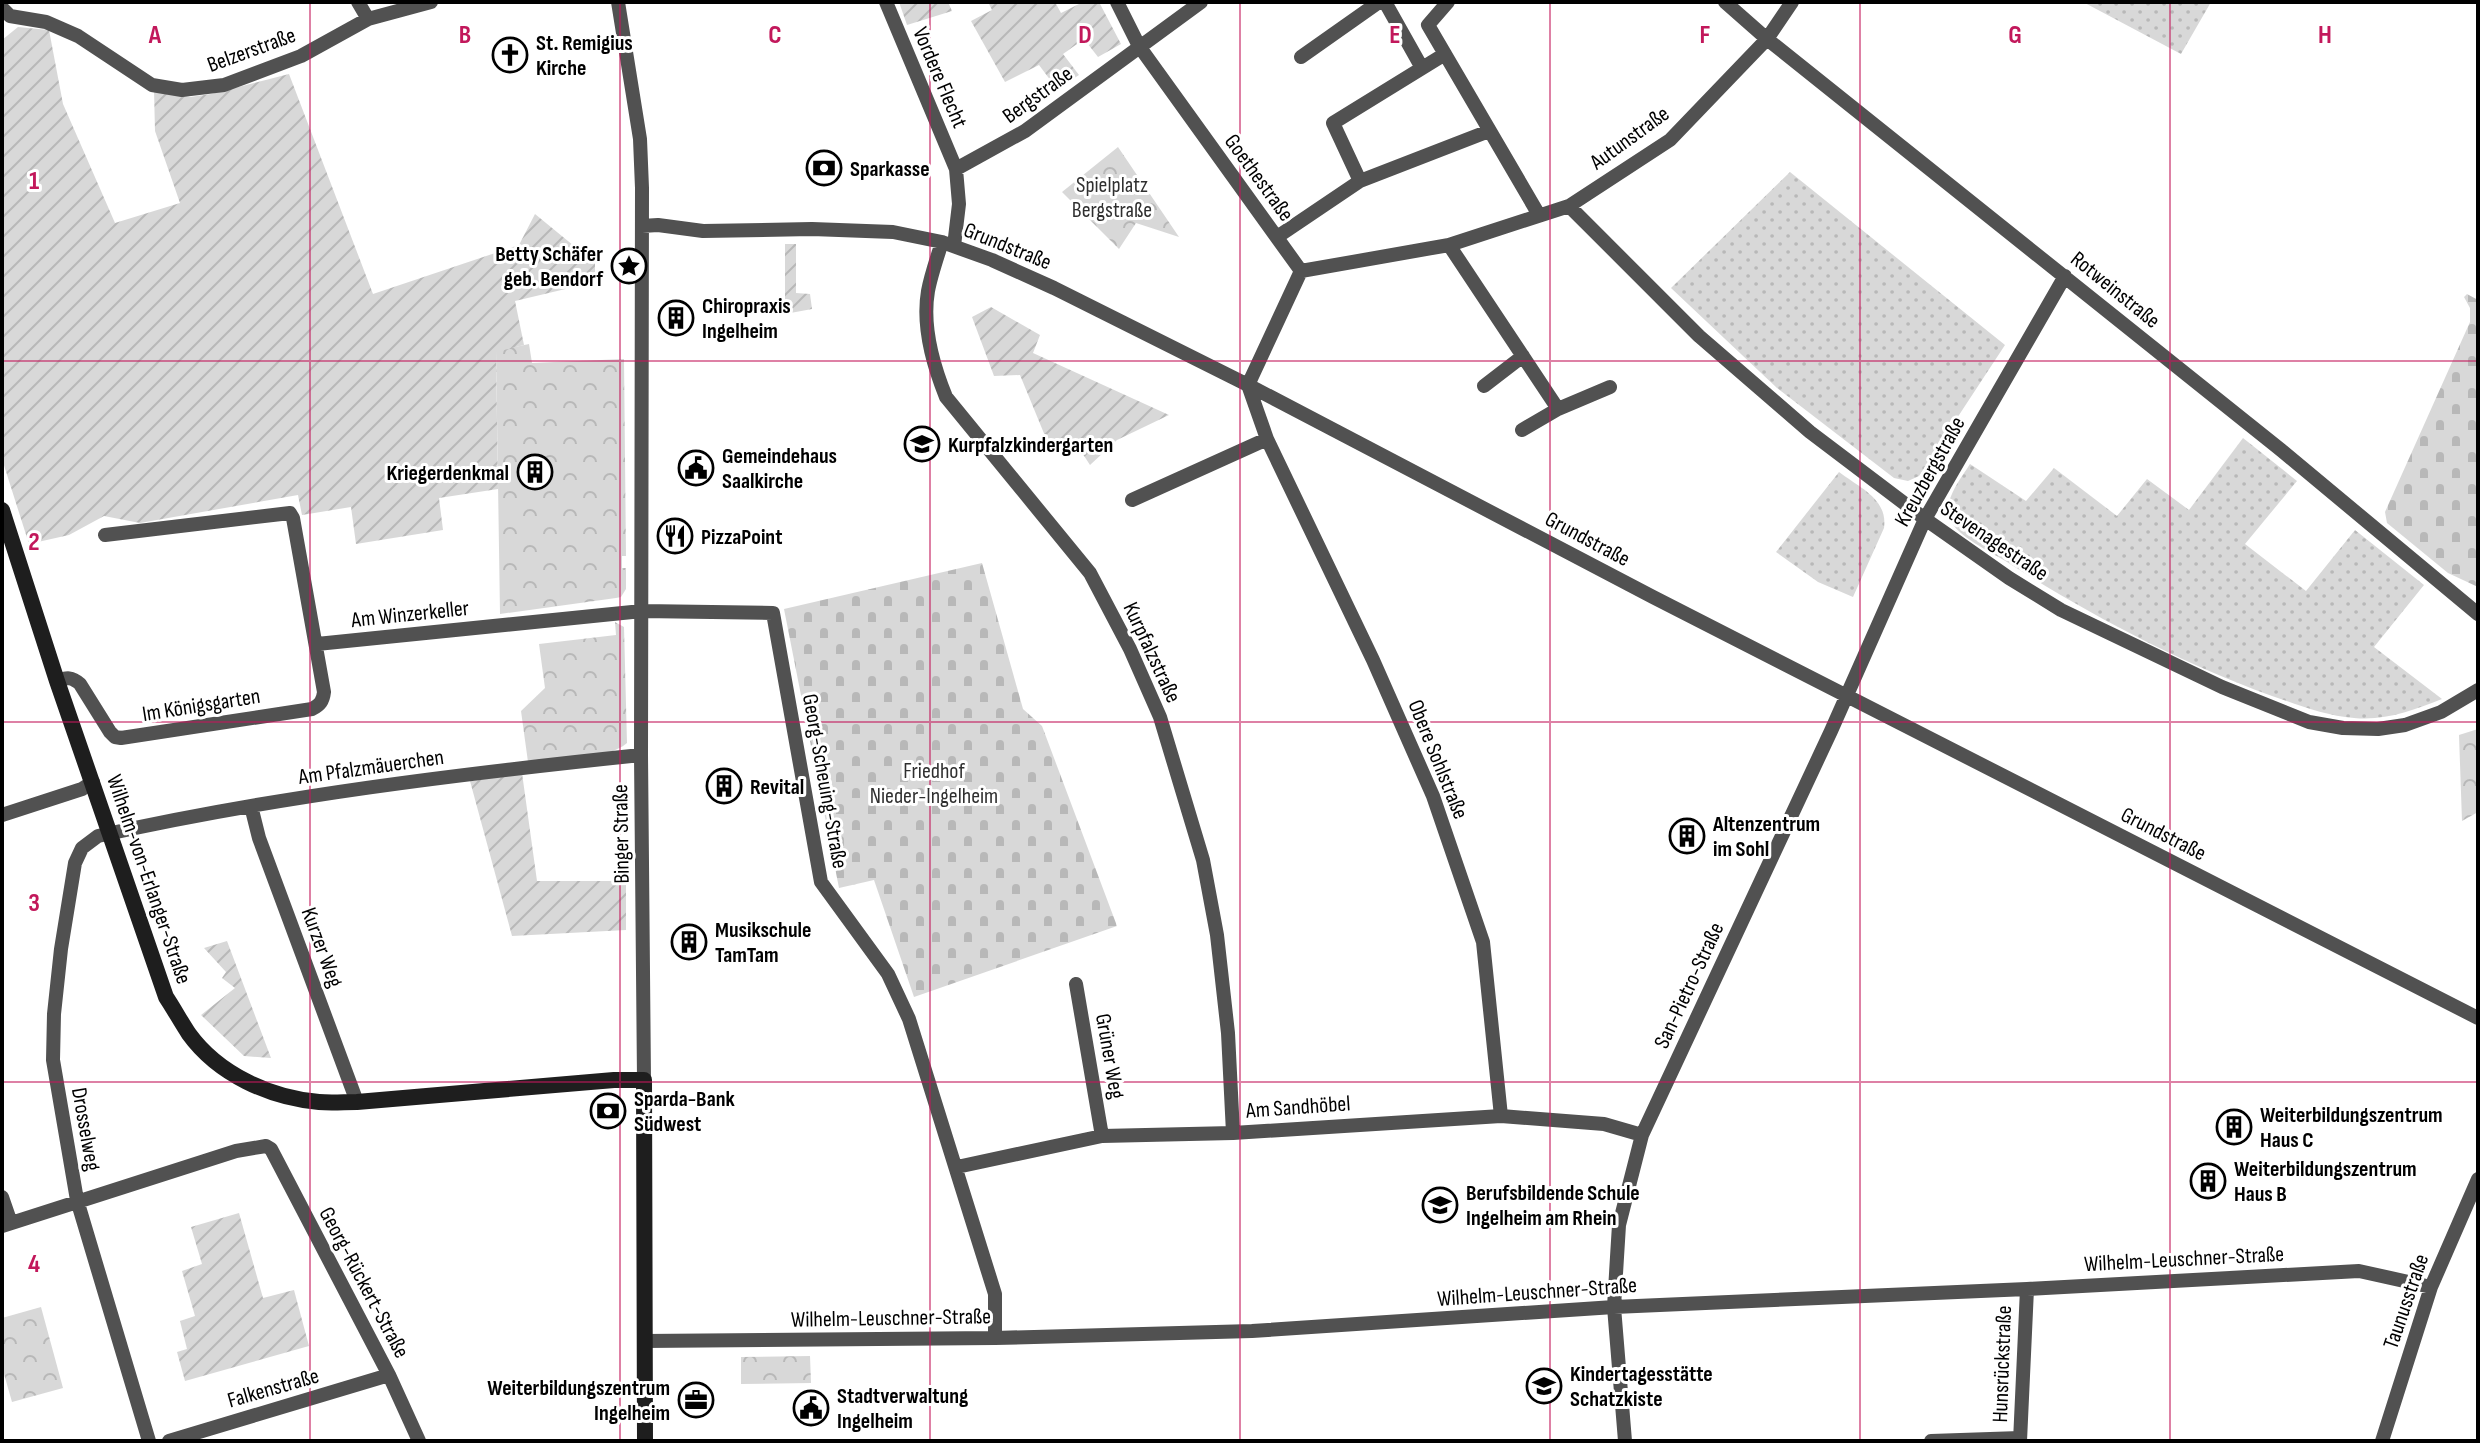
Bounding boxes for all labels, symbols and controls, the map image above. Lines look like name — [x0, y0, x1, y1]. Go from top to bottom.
text: A — [148, 20, 162, 51]
text: B — [459, 20, 471, 51]
text: C — [768, 20, 782, 51]
text: D — [1078, 20, 1092, 51]
text: E — [1389, 20, 1401, 51]
text: F — [1700, 20, 1711, 51]
text: G — [2008, 20, 2022, 51]
text: H — [2318, 20, 2332, 51]
street label: Belzerstraße — [204, 22, 299, 79]
street label: Vordere Flecht — [906, 23, 973, 132]
place label: St. Remigius Kirche — [536, 30, 633, 82]
church icon: St. Remigius Kirche — [491, 36, 529, 74]
street label: Bergstraße — [997, 61, 1078, 130]
street label: Autunstraße — [1584, 101, 1675, 176]
street label: Goethestraße — [1218, 129, 1299, 227]
bank icon: Sparkasse — [805, 149, 843, 187]
place label: Sparkasse — [850, 156, 930, 183]
text: 1 — [29, 166, 39, 197]
park label: Spielplatz Bergstraße — [1072, 172, 1152, 224]
street label: Grundstraße — [960, 217, 1055, 276]
place label: Betty Schäfer geb. Bendorf — [495, 241, 604, 293]
street label: Rotweinstraße — [2065, 246, 2165, 334]
place icon: Betty Schäfer geb. Bendorf — [610, 247, 648, 285]
place label: Chiropraxis Ingelheim — [702, 293, 791, 345]
building icon: Chiropraxis Ingelheim — [657, 299, 695, 337]
street label: Kreuzbergstraße — [1889, 412, 1972, 531]
school or university icon: Kurpfalzkindergarten — [903, 425, 941, 463]
place label: Kurpfalzkindergarten — [948, 432, 1113, 459]
place label: Gemeindehaus Saalkirche — [722, 443, 837, 495]
public building icon: Gemeindehaus Saalkirche — [677, 449, 715, 487]
building icon: Kriegerdenkmal — [516, 453, 554, 491]
place label: Kriegerdenkmal — [386, 460, 509, 487]
street label: Stevenagestraße — [1935, 495, 2053, 587]
street label: Grundstraße — [1540, 506, 1634, 573]
restaurant icon: PizzaPoint — [656, 517, 694, 555]
place label: PizzaPoint — [701, 524, 783, 551]
text: 2 — [28, 527, 40, 558]
street label: Am Winzerkeller — [349, 595, 470, 634]
street label: Kurpfalzstraße — [1117, 598, 1187, 707]
street label: Im Königsgarten — [140, 683, 262, 728]
street label: Georg-Scheuing-Straße — [796, 692, 853, 871]
street label: Obere Sohlstraße — [1401, 696, 1474, 823]
street label: Am Pfalzmäuerchen — [296, 744, 446, 791]
park label: Friedhof Nieder-Ingelheim — [870, 758, 998, 810]
building icon: Revital — [705, 767, 743, 805]
street label: Wilhelm-von-Erlanger-Straße — [100, 771, 197, 988]
place label: Revital — [750, 774, 804, 801]
street label: Binger Straße — [607, 784, 636, 884]
street label: Grundstraße — [2116, 801, 2211, 867]
place label: Altenzentrum im Sohl — [1712, 811, 1820, 863]
building icon: Altenzentrum im Sohl — [1668, 817, 1706, 855]
text: 3 — [28, 888, 40, 919]
street label: Kurzer Weg — [295, 904, 349, 991]
place label: Musikschule TamTam — [715, 917, 811, 969]
street label: San-Pietro-Straße — [1648, 918, 1730, 1053]
building icon: Musikschule TamTam — [670, 923, 708, 961]
street label: Grüner Weg — [1089, 1011, 1130, 1101]
street label: Drosselweg — [65, 1085, 106, 1173]
place label: Sparda-Bank Südwest — [634, 1086, 735, 1138]
street label: Am Sandhöbel — [1244, 1090, 1351, 1125]
bank icon: Sparda-Bank Südwest — [589, 1092, 627, 1130]
place label: Weiterbildungszentrum Haus C — [2260, 1102, 2443, 1154]
building icon: Weiterbildungszentrum Haus C — [2215, 1108, 2253, 1146]
place label: Weiterbildungszentrum Haus B — [2234, 1156, 2417, 1208]
building icon: Weiterbildungszentrum Haus B — [2189, 1162, 2227, 1200]
place label: Berufsbildende Schule Ingelheim am Rhein — [1466, 1180, 1640, 1232]
school or university icon: Berufsbildende Schule Ingelheim am Rhein — [1421, 1186, 1459, 1224]
street label: Georg-Rückert-Straße — [313, 1203, 415, 1363]
street label: Wilhelm-Leuschner-Straße — [2083, 1241, 2285, 1278]
text: 4 — [28, 1249, 40, 1280]
street label: Taunusstraße — [2378, 1251, 2435, 1352]
street label: Wilhelm-Leuschner-Straße — [1436, 1272, 1638, 1313]
street label: Wilhelm-Leuschner-Straße — [791, 1303, 991, 1334]
street label: Hunsrückstraße — [1987, 1305, 2018, 1423]
place label: Kindertagesstätte Schatzkiste — [1570, 1361, 1713, 1413]
street label: Falkenstraße — [225, 1363, 322, 1414]
school or university icon: Kindertagesstätte Schatzkiste — [1525, 1367, 1563, 1405]
place label: Weiterbildungszentrum Ingelheim — [487, 1375, 670, 1427]
office icon: Weiterbildungszentrum Ingelheim — [677, 1381, 715, 1419]
place label: Stadtverwaltung Ingelheim — [837, 1383, 968, 1435]
public building icon: Stadtverwaltung Ingelheim — [792, 1389, 830, 1427]

